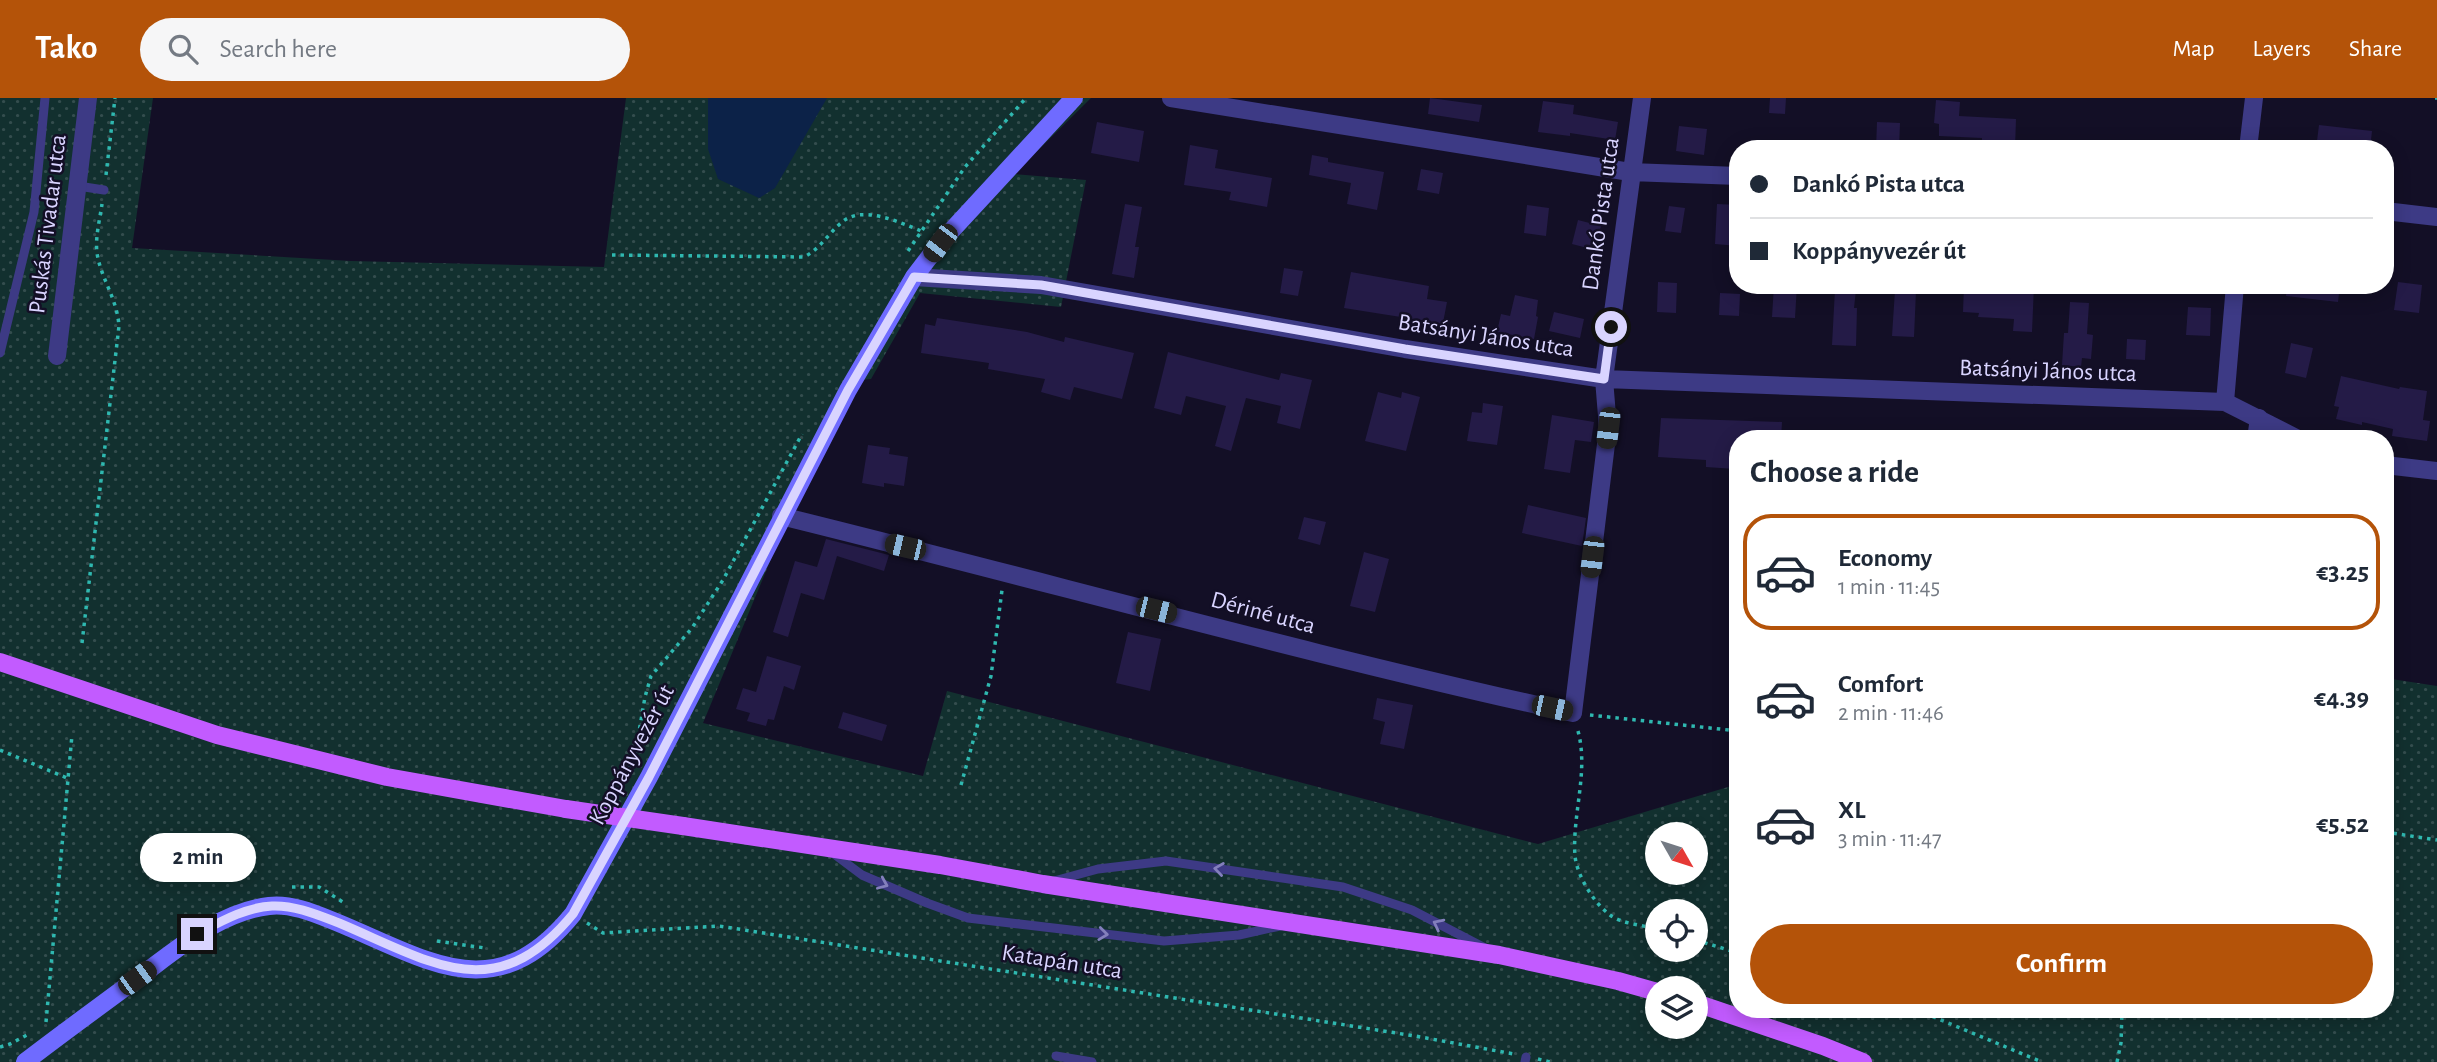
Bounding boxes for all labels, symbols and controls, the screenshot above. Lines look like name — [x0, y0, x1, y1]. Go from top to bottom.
search box — [140, 18, 630, 81]
icon: search — [164, 30, 202, 68]
text: Tako — [35, 32, 98, 65]
text: Search here — [220, 36, 337, 62]
text: Map — [2172, 37, 2214, 61]
text: Layers — [2252, 37, 2311, 61]
text: Share — [2349, 37, 2402, 61]
street label: Puskás Tivadar utca — [25, 133, 71, 315]
street label: Dankó Pista utca — [1578, 136, 1624, 292]
text: Dankó Pista utca — [1792, 171, 1965, 197]
car — [919, 220, 962, 266]
text: Koppányvezér út — [1792, 238, 1966, 264]
street label: Batsányi János utca — [1396, 310, 1576, 362]
route start — [1595, 311, 1627, 343]
street label: Batsányi János utca — [1959, 356, 2137, 386]
car — [1596, 406, 1621, 450]
text: Choose a ride — [1750, 456, 1919, 488]
car — [883, 532, 928, 562]
car — [1580, 535, 1605, 579]
icon: car — [1754, 541, 1817, 604]
text: Economy — [1838, 545, 1932, 571]
text: €3.25 — [2316, 559, 2369, 585]
text: 1 min · 11:45 — [1838, 576, 1940, 599]
street label: Dériné utca — [1208, 588, 1318, 638]
car — [1134, 595, 1179, 625]
icon: car — [1754, 667, 1817, 730]
text: Comfort — [1838, 671, 1923, 697]
street label: Koppányvezér út — [585, 681, 679, 829]
text: €4.39 — [2314, 685, 2369, 711]
car — [1530, 693, 1575, 723]
text: 2 min · 11:46 — [1838, 702, 1944, 725]
icon: car — [1754, 793, 1817, 856]
text: XL — [1838, 797, 1865, 823]
text: €5.52 — [2316, 811, 2369, 837]
north arrow — [1645, 822, 1708, 886]
map controls — [1645, 822, 1708, 1039]
text: 3 min · 11:47 — [1838, 828, 1942, 851]
callout: 2 min — [139, 832, 255, 882]
text: 2 min — [172, 846, 224, 869]
one-way arrow — [1213, 862, 1225, 877]
one-way arrow — [876, 876, 888, 890]
button: locate — [1645, 899, 1708, 962]
route end — [181, 918, 213, 950]
one-way arrow — [1433, 918, 1446, 932]
button: Confirm — [1750, 924, 2373, 1004]
one-way arrow — [1097, 926, 1109, 941]
street label: Katapán utca — [1000, 941, 1124, 983]
car — [114, 957, 161, 999]
button: layers — [1645, 976, 1708, 1039]

